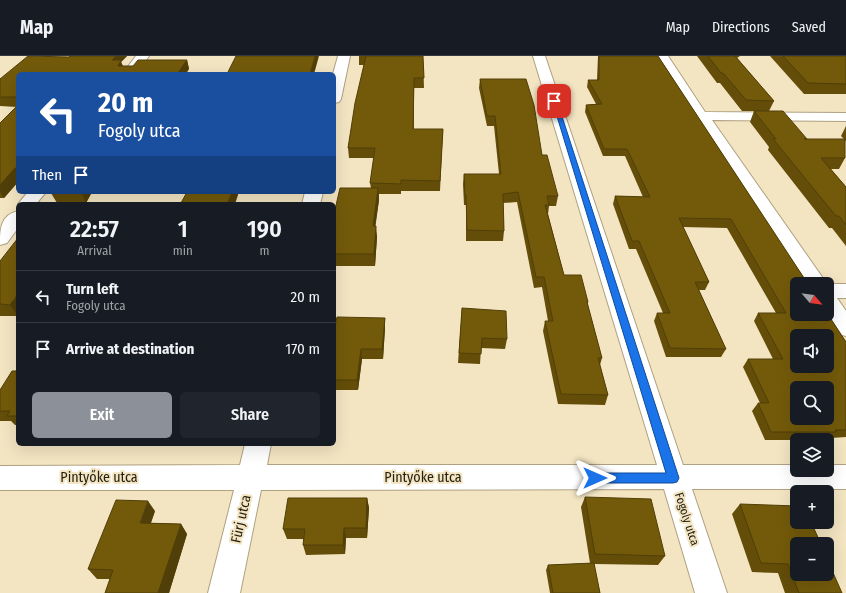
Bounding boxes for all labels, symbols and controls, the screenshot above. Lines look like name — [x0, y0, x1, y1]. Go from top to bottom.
text: Map — [20, 16, 53, 39]
text: Map — [666, 19, 690, 36]
text: Directions — [712, 19, 770, 36]
text: Saved — [792, 19, 826, 36]
pin — [537, 84, 571, 118]
text: 20 m — [98, 86, 153, 119]
icon: left — [32, 88, 84, 140]
icon: arrive — [543, 90, 565, 112]
text: Fogoly utca — [98, 120, 181, 142]
icon: arrive — [70, 164, 92, 186]
text: Then — [32, 166, 62, 184]
text: 22:57 — [70, 215, 119, 243]
text: 1 — [178, 215, 188, 243]
text: 190 — [247, 215, 282, 243]
text: Arrival — [77, 243, 112, 258]
text: min — [173, 243, 193, 258]
text: m — [259, 243, 269, 258]
north arrow — [790, 277, 834, 321]
map controls — [790, 277, 834, 581]
text: Turn left — [66, 280, 119, 298]
icon: left — [32, 286, 54, 308]
text: 20 m — [291, 288, 320, 306]
text: Fogoly utca — [66, 298, 126, 313]
button: sound — [790, 329, 834, 373]
icon: arrive — [32, 338, 54, 360]
text: Arrive at destination — [66, 340, 194, 358]
text: 170 m — [285, 340, 320, 358]
button: search — [790, 381, 834, 425]
button: Exit — [32, 392, 172, 438]
button: Share — [180, 392, 320, 438]
button: layers — [790, 433, 834, 477]
position arrow — [574, 457, 616, 499]
street label: Pintyőke utca — [60, 469, 138, 486]
street label: Pintyőke utca — [384, 469, 462, 486]
button: + — [790, 485, 834, 529]
street label: Fogoly utca — [672, 491, 702, 547]
street label: Fürj utca — [227, 493, 255, 545]
button: − — [790, 537, 834, 581]

